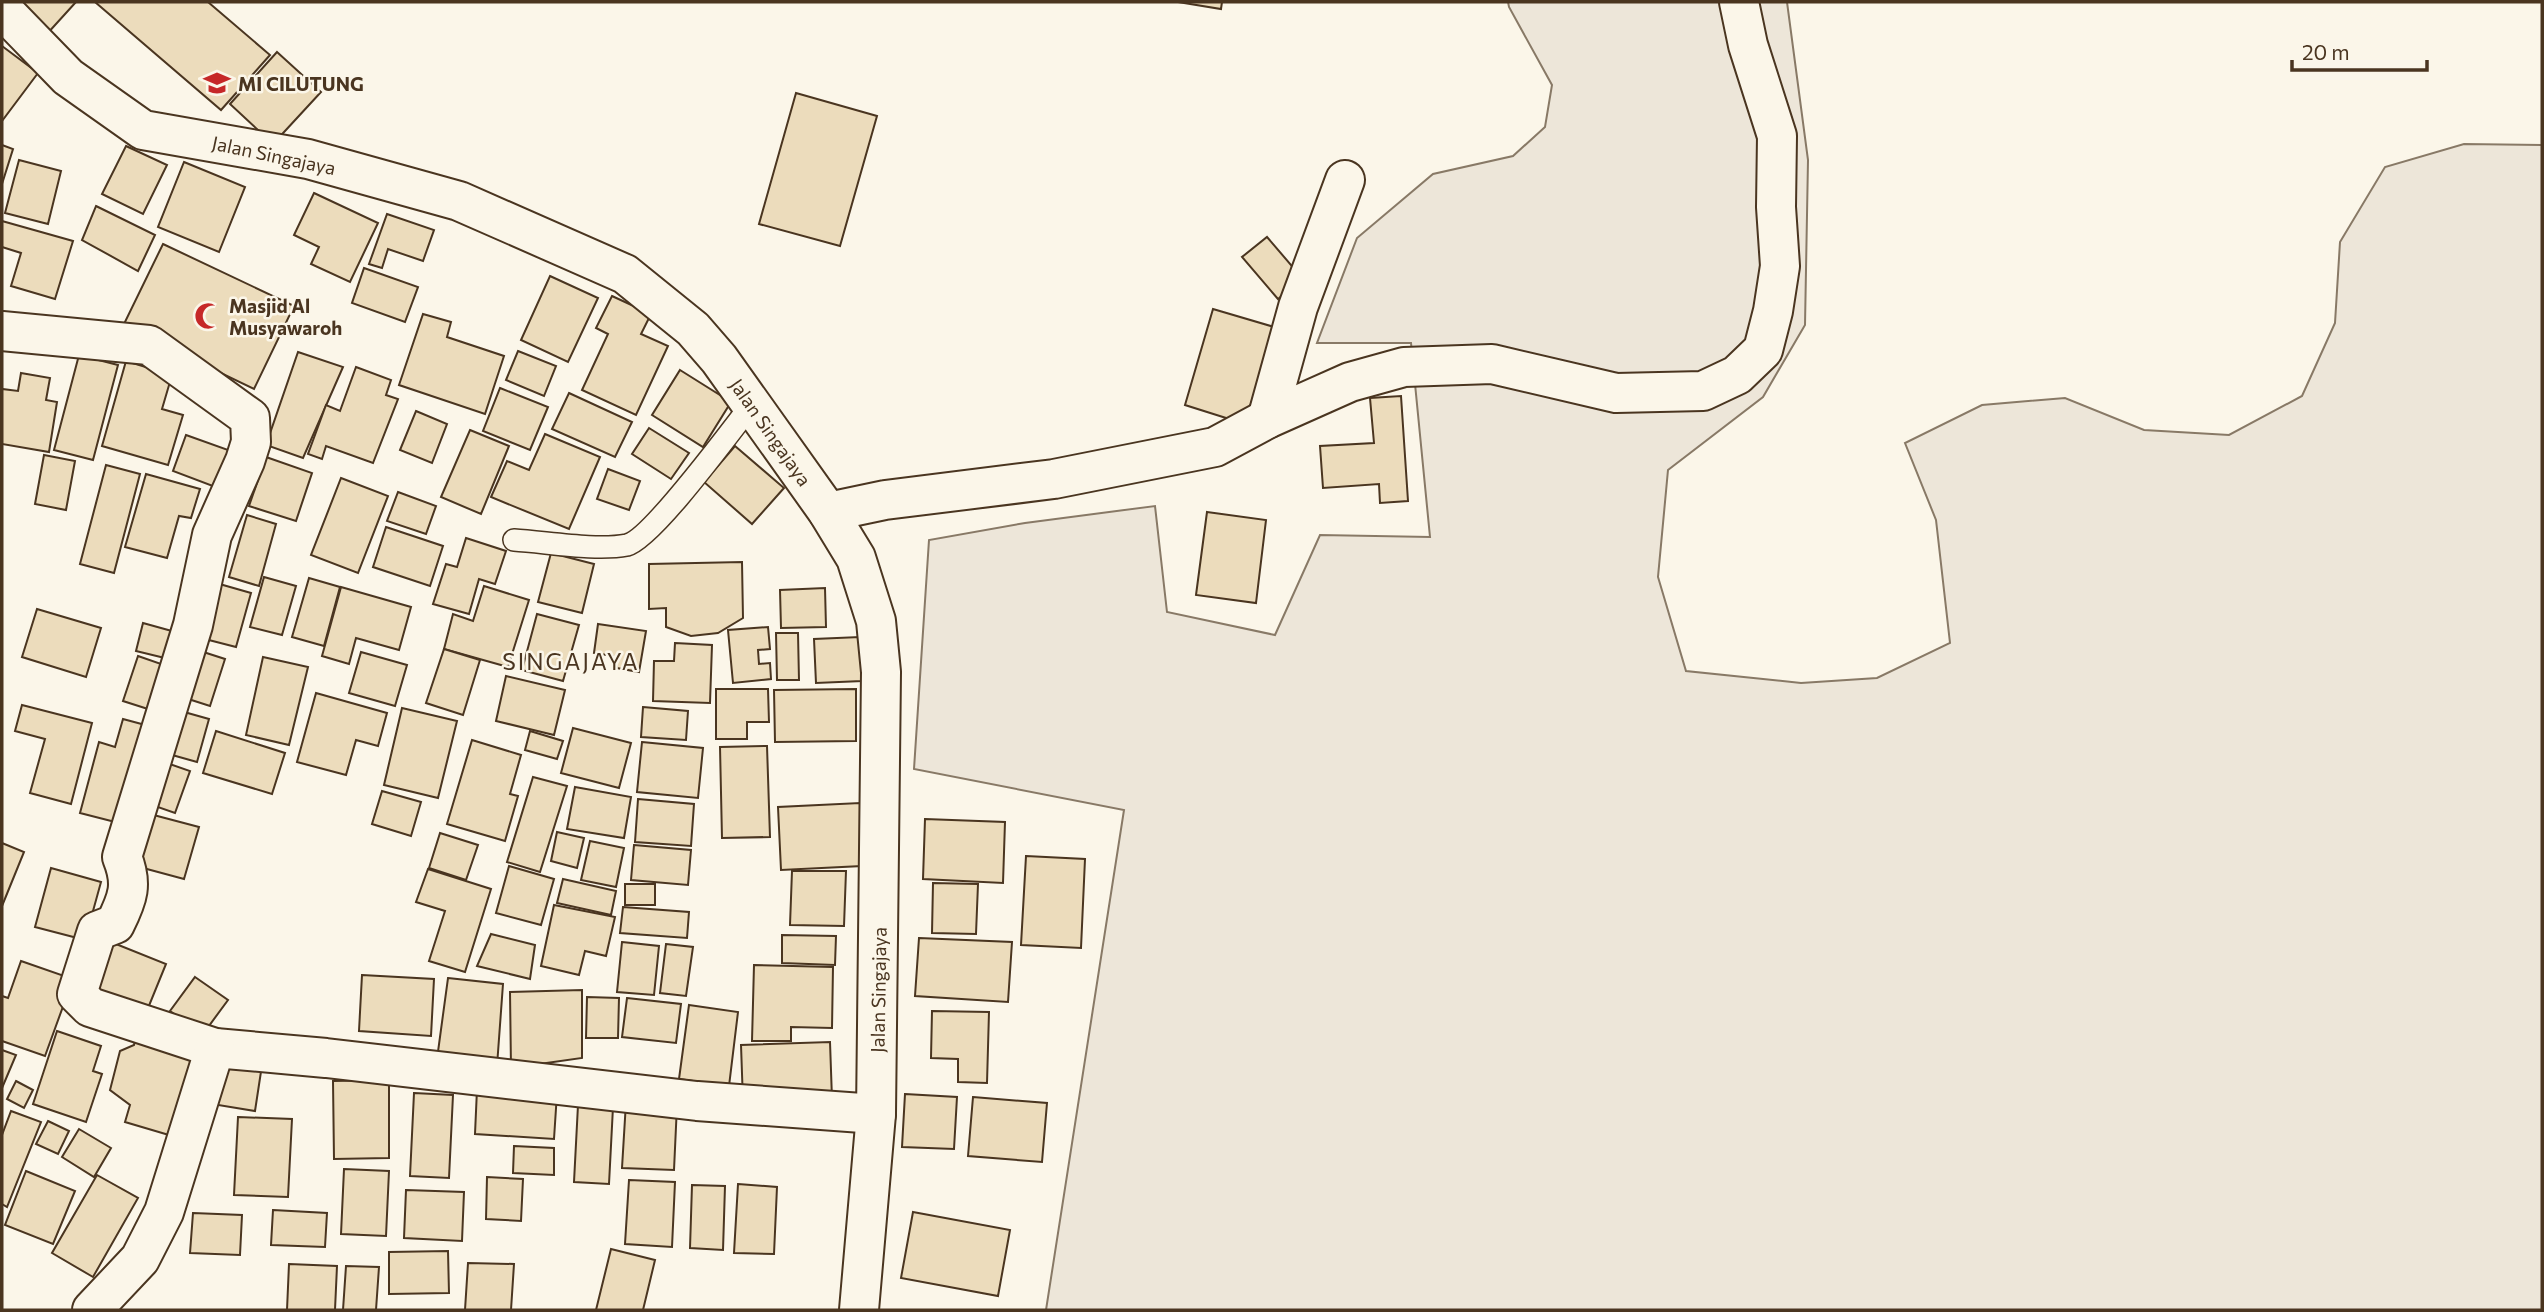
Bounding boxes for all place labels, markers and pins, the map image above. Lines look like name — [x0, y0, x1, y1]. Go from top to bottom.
school or university icon: MI CILUTUNG — [202, 68, 232, 98]
place label: MI CILUTUNG — [238, 72, 364, 95]
place label: Masjid Al Musyawaroh — [229, 294, 342, 339]
mosque icon: Masjid Al Musyawaroh — [193, 301, 223, 331]

